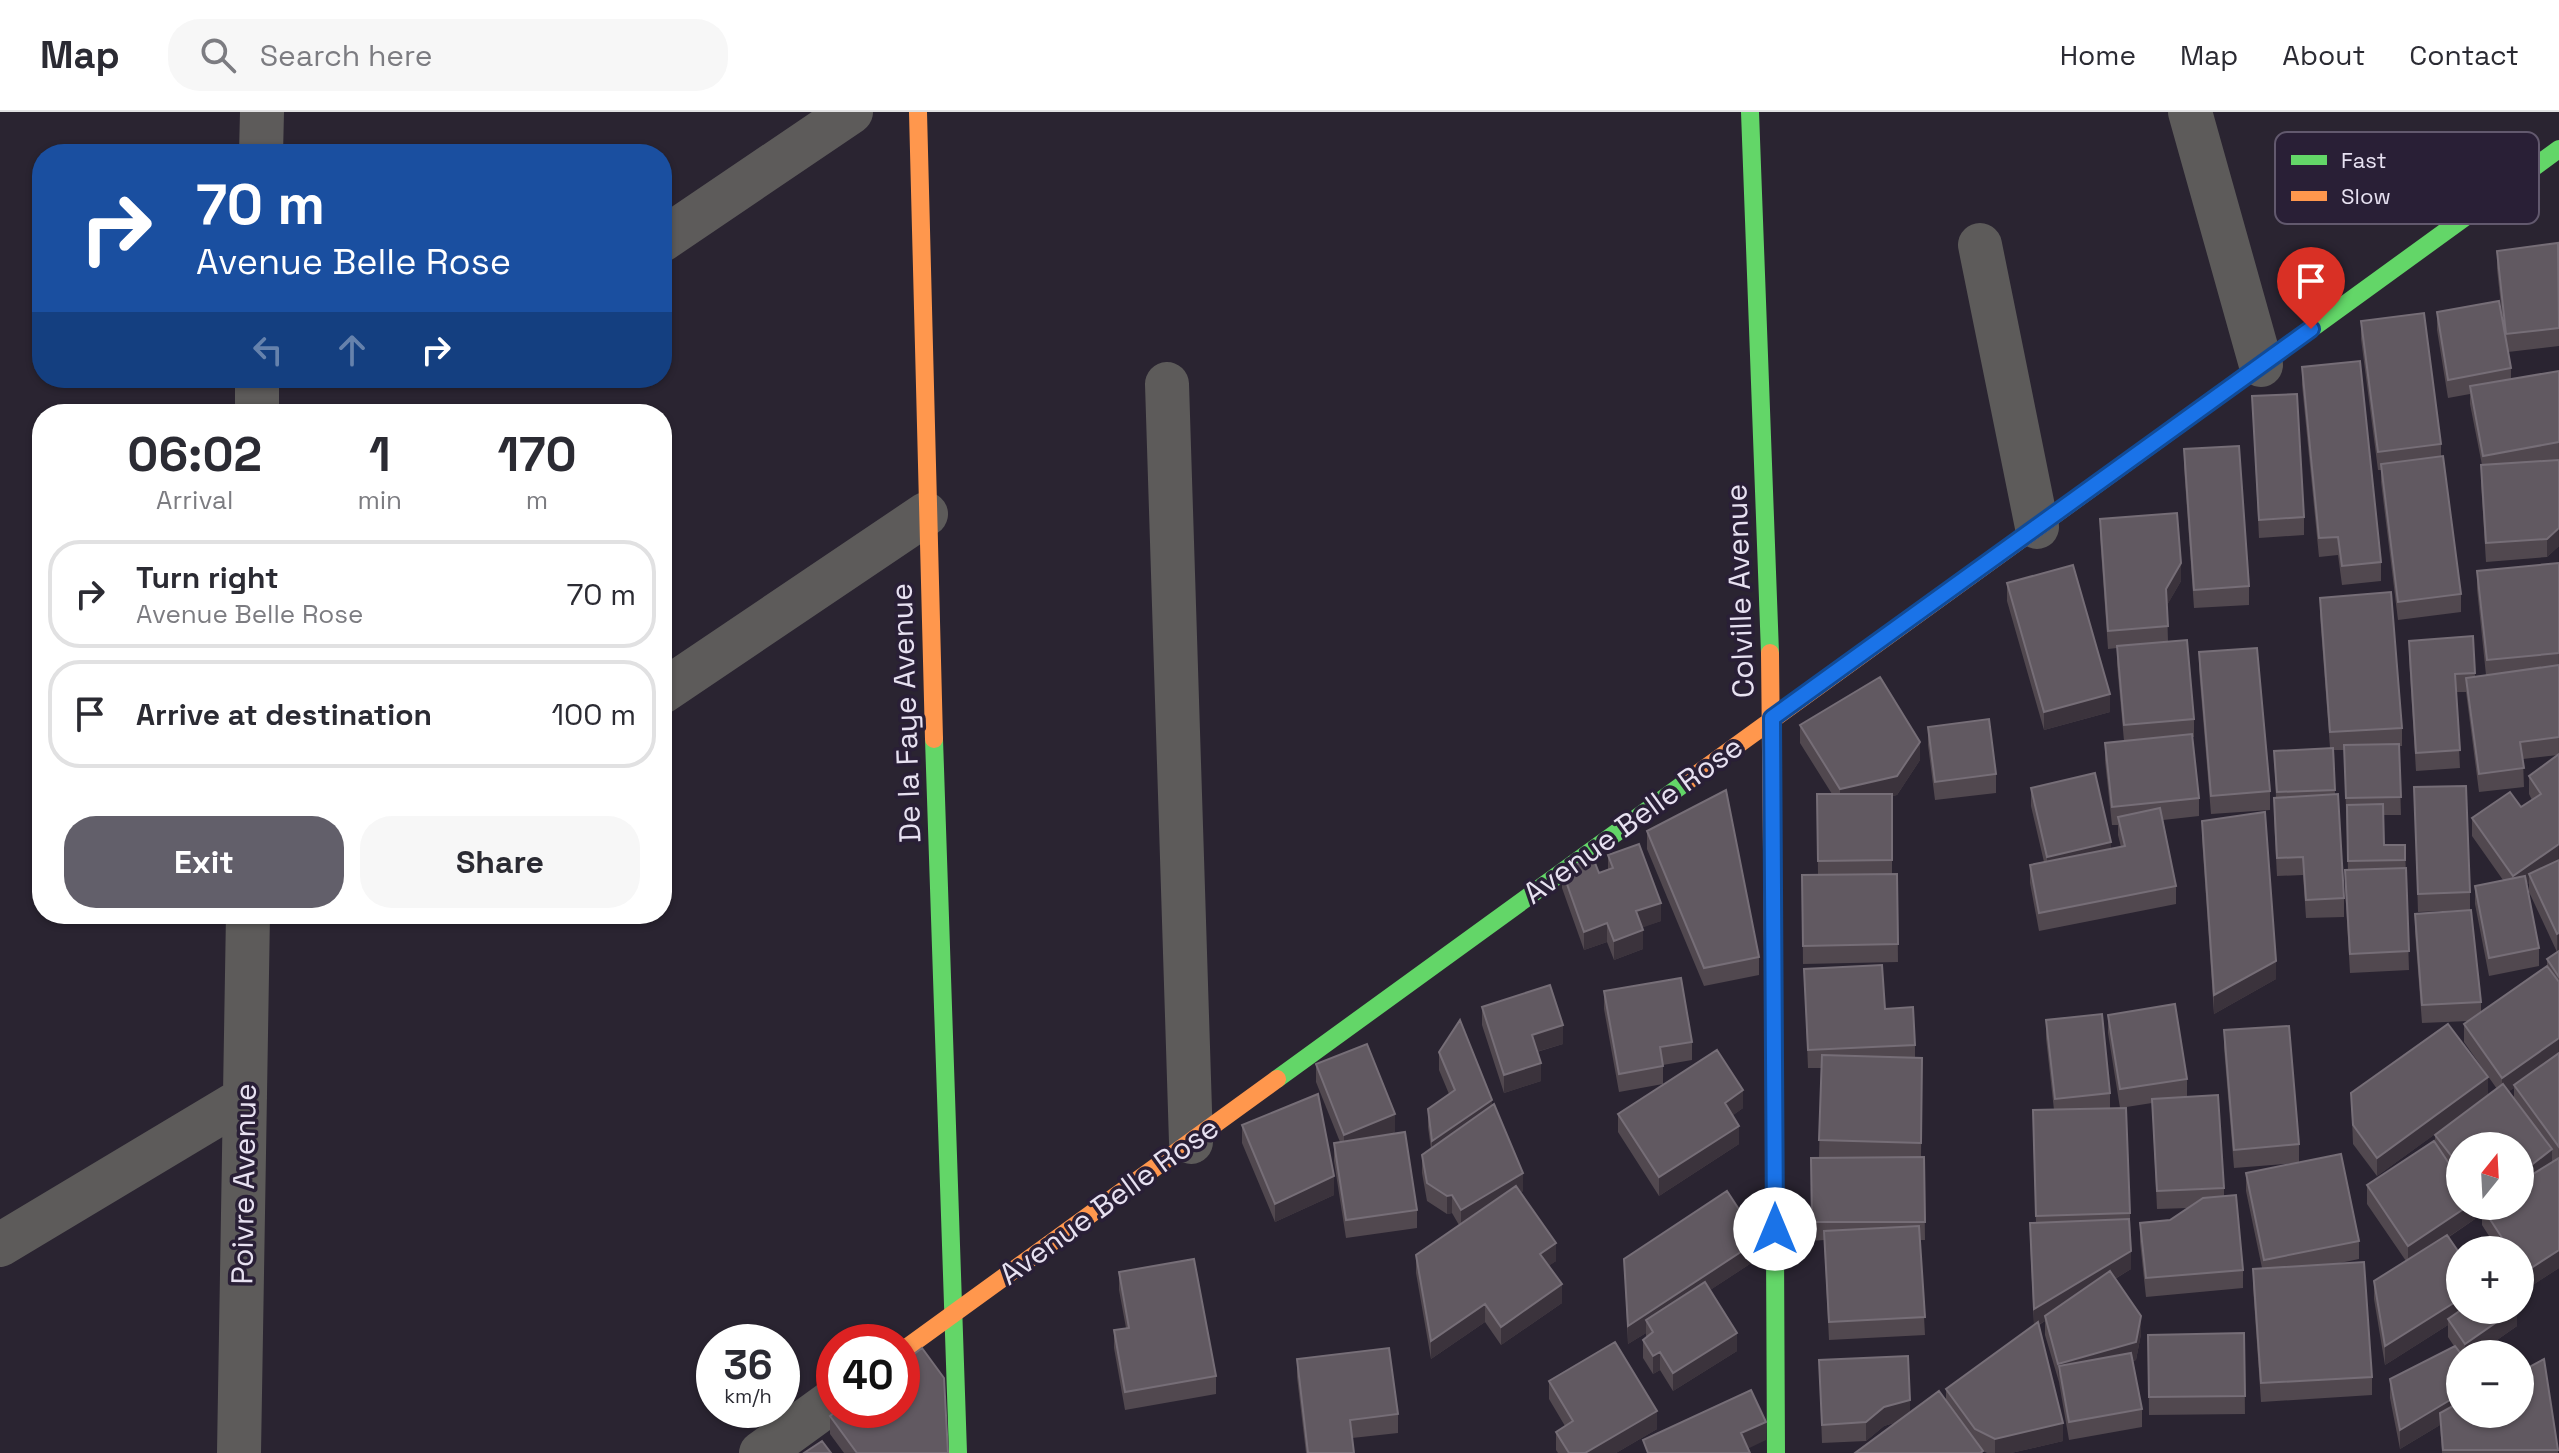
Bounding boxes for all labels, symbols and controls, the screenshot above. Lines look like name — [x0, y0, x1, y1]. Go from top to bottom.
search box — [168, 19, 728, 91]
text: Map — [40, 31, 120, 79]
icon: search — [196, 33, 240, 77]
text: Search here — [260, 36, 433, 75]
text: Home — [2060, 37, 2136, 73]
text: Map — [2180, 37, 2238, 73]
text: About — [2282, 37, 2365, 73]
text: Contact — [2409, 37, 2519, 73]
legend — [2275, 132, 2539, 224]
text: Fast — [2341, 146, 2387, 174]
text: 70 m — [196, 169, 325, 240]
icon: right — [64, 176, 168, 280]
text: Slow — [2341, 182, 2391, 210]
text: Avenue Belle Rose — [196, 239, 511, 285]
pin — [2277, 247, 2345, 329]
icon: arrive — [2289, 259, 2333, 303]
icon: left — [246, 328, 290, 372]
icon: ahead — [330, 328, 374, 372]
icon: right — [414, 328, 458, 372]
text: 06:02 — [127, 424, 262, 485]
text: 1 — [369, 424, 391, 485]
text: 170 — [497, 424, 577, 485]
text: Arrival — [156, 483, 233, 517]
text: min — [357, 483, 402, 517]
text: m — [526, 483, 548, 517]
street label: Colville Avenue — [1716, 483, 1763, 699]
text: Turn right — [136, 558, 279, 597]
icon: right — [68, 572, 112, 616]
text: 70 m — [567, 575, 636, 614]
street label: De la Faye Avenue — [881, 582, 930, 844]
text: Avenue Belle Rose — [136, 597, 363, 631]
icon: arrive — [68, 692, 112, 736]
text: Arrive at destination — [136, 695, 432, 734]
text: 100 m — [551, 695, 636, 734]
street label: Avenue Belle Rose — [1515, 727, 1750, 913]
button: Exit — [64, 816, 344, 908]
button: Share — [360, 816, 640, 908]
street label: Poivre Avenue — [222, 1083, 265, 1285]
street label: Avenue Belle Rose — [991, 1108, 1226, 1294]
north arrow — [2446, 1132, 2534, 1220]
map controls — [2446, 1132, 2534, 1428]
position arrow — [1733, 1187, 1817, 1271]
button: + — [2446, 1236, 2534, 1324]
speed limit sign: 40 — [816, 1324, 920, 1428]
text: 36 — [723, 1340, 773, 1391]
button: − — [2446, 1340, 2534, 1428]
text: km/h — [724, 1383, 772, 1409]

